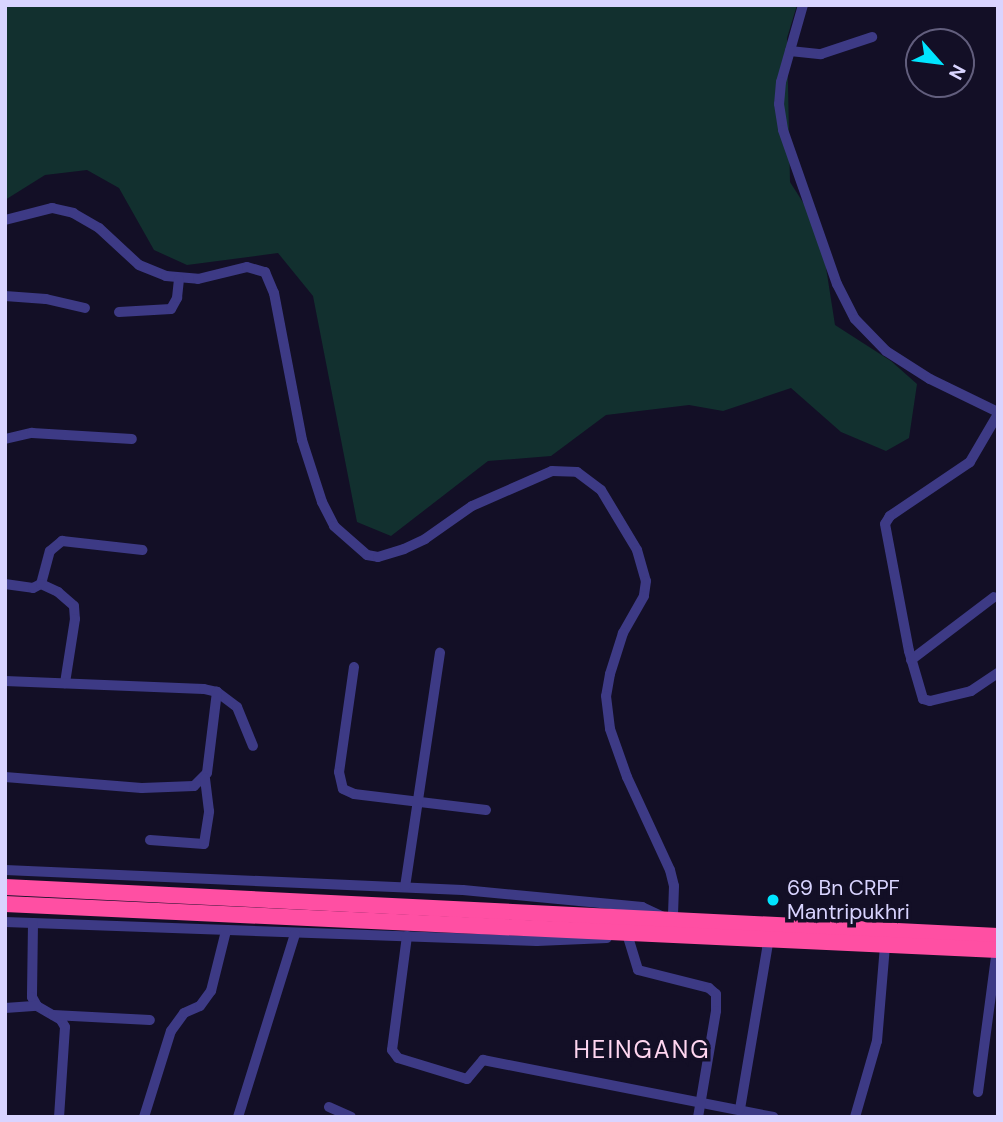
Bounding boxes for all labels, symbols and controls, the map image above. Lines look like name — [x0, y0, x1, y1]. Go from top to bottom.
north arrow — [905, 28, 975, 98]
text: N — [943, 60, 972, 84]
place label: 69 Bn CRPF Mantripukhri — [787, 875, 910, 925]
marker: 69 Bn CRPF Mantripukhri — [765, 892, 781, 908]
district label: HEINGANG — [574, 1036, 710, 1064]

